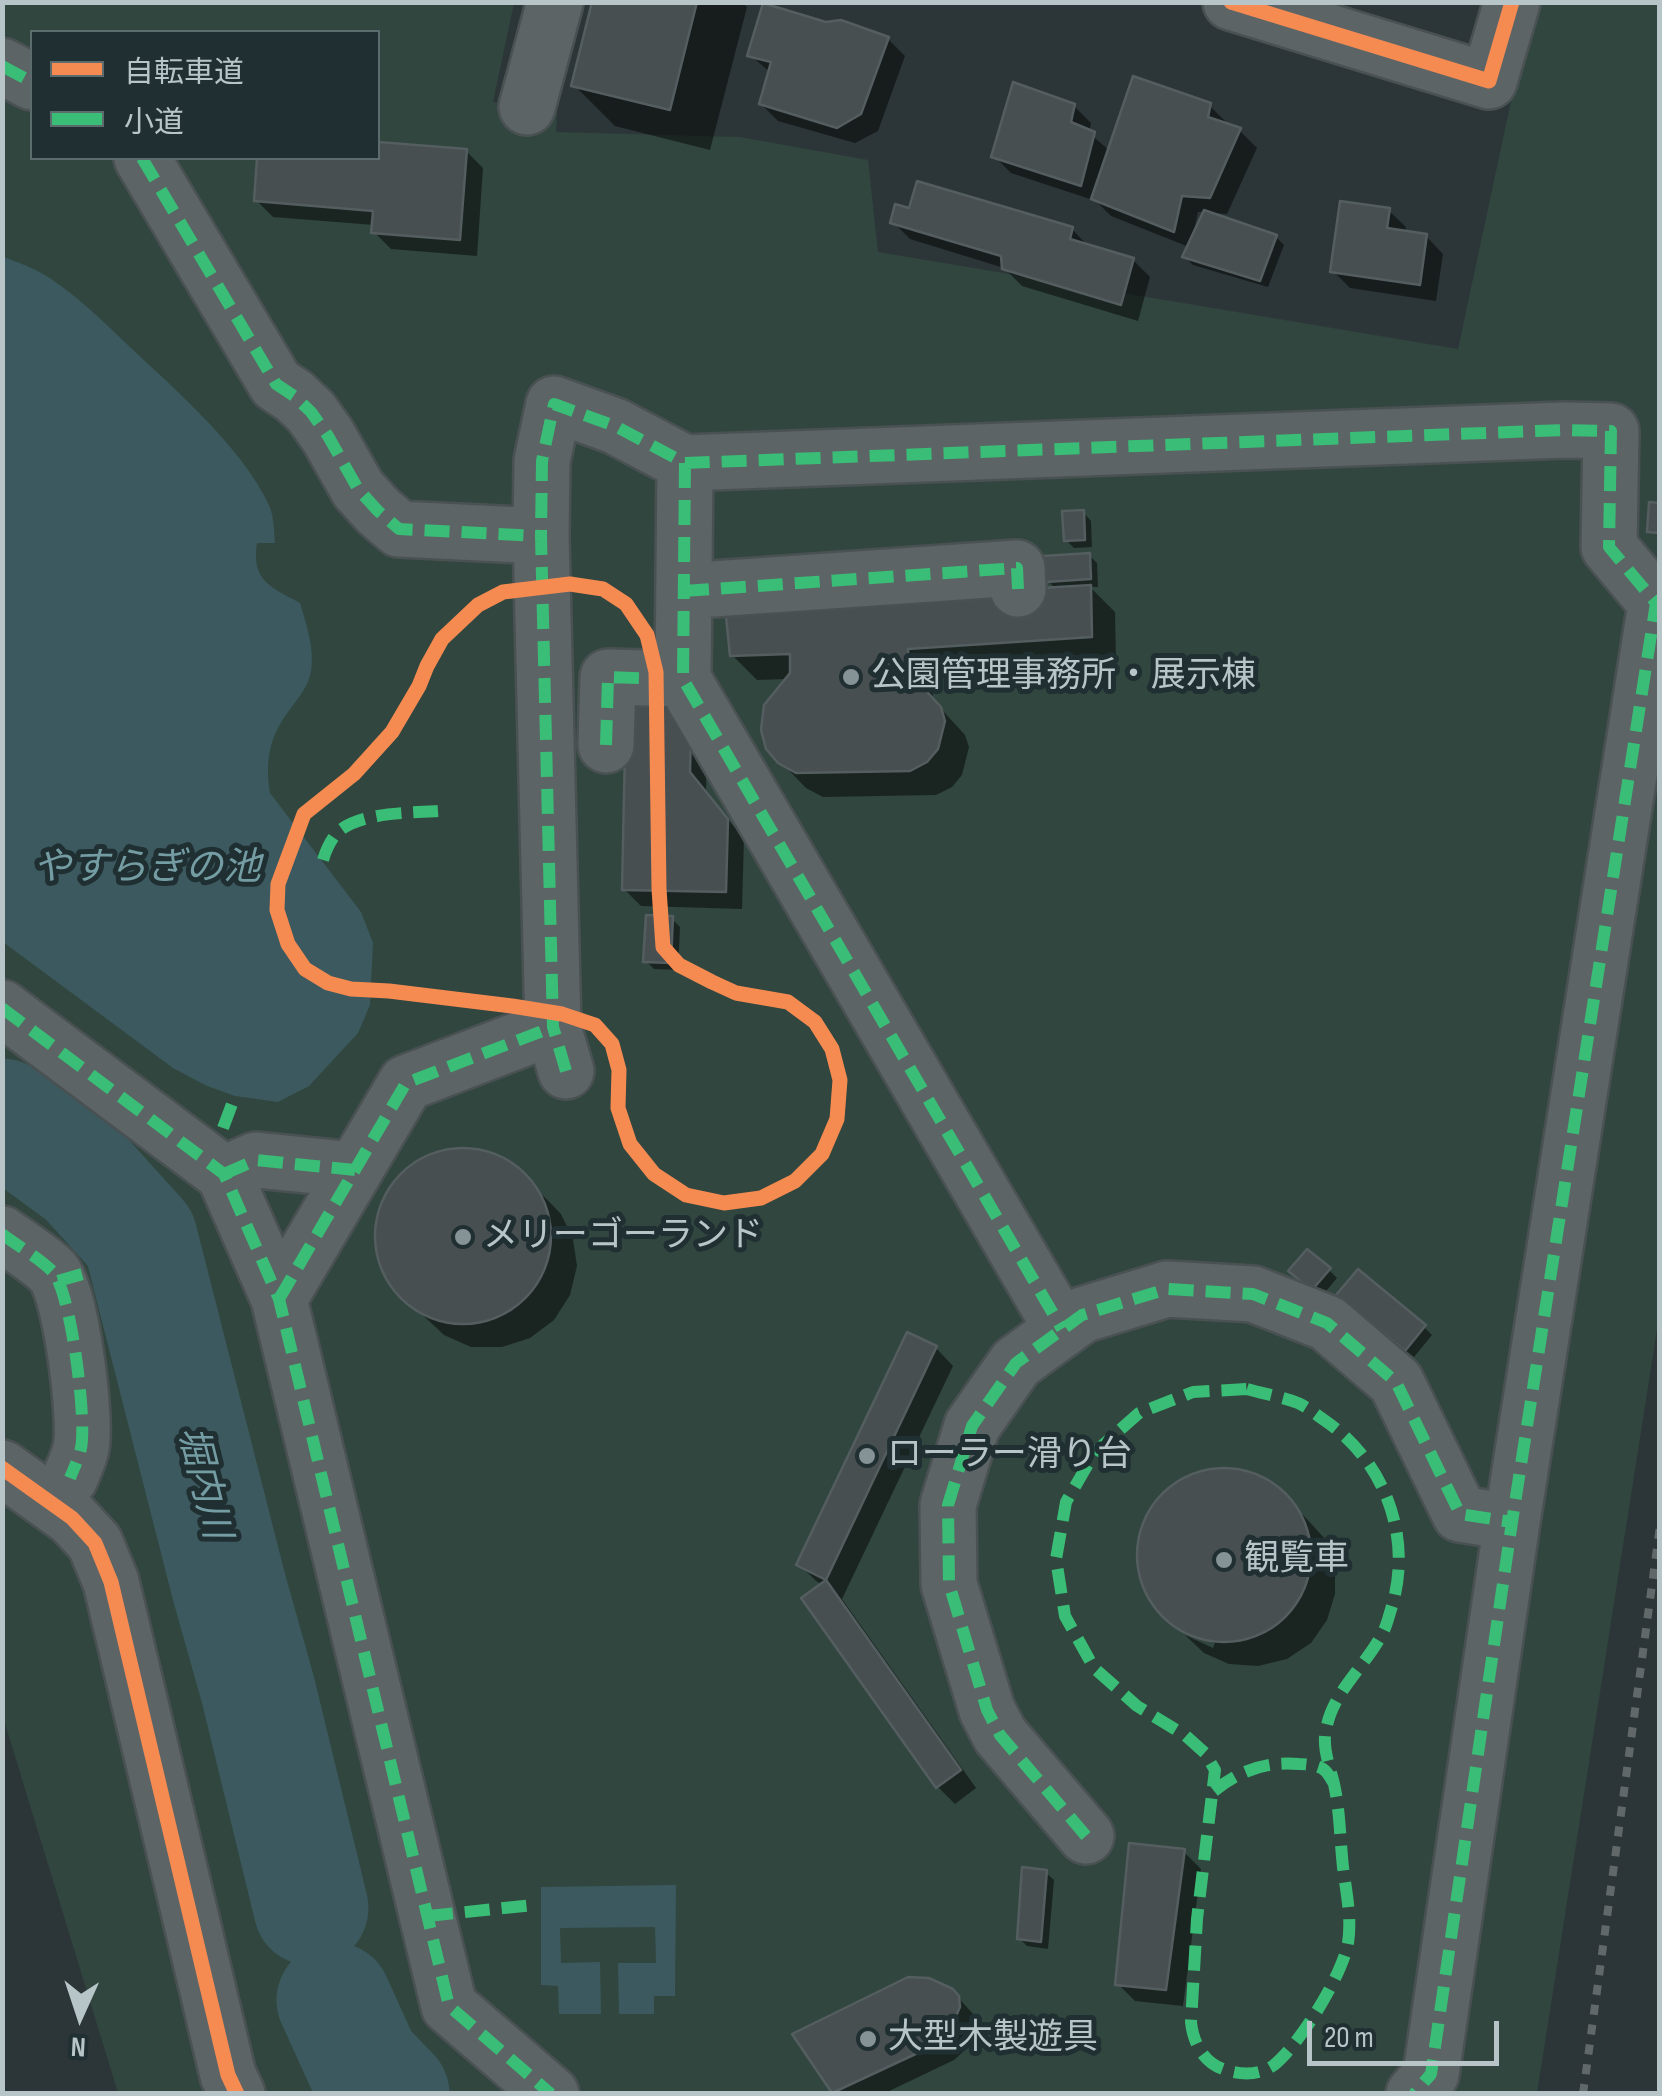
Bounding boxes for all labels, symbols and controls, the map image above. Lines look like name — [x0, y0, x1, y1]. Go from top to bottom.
legend — [30, 30, 380, 160]
text: 自転車道 — [124, 55, 244, 91]
text: 小道 — [124, 105, 184, 141]
place label: 公園管理事務所・展示棟 — [871, 656, 1256, 698]
marker: 公園管理事務所・展示棟 — [840, 666, 862, 688]
water label: やすらぎの池 — [33, 846, 261, 892]
place label: メリーゴーランド — [483, 1216, 763, 1258]
marker: メリーゴーランド — [452, 1226, 474, 1248]
water label: 堀内川 — [166, 1422, 238, 1544]
place label: ローラー滑り台 — [887, 1435, 1132, 1477]
marker: ローラー滑り台 — [856, 1445, 878, 1467]
place label: 観覧車 — [1244, 1539, 1349, 1581]
marker: 観覧車 — [1213, 1549, 1235, 1571]
north arrow — [30, 1966, 130, 2066]
scale bar — [1312, 2001, 1504, 2063]
place label: 大型木製遊具 — [888, 2018, 1098, 2060]
text: 20 m — [1324, 2020, 1374, 2056]
marker: 大型木製遊具 — [857, 2028, 879, 2050]
text: N — [70, 2030, 87, 2063]

